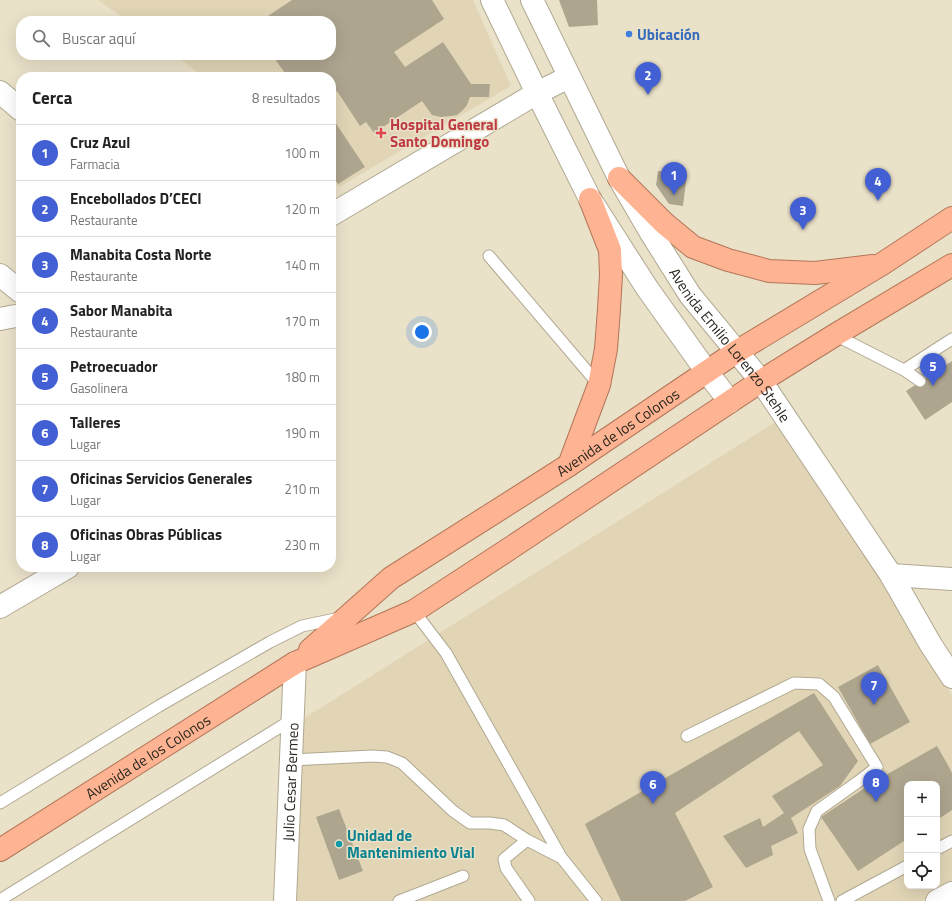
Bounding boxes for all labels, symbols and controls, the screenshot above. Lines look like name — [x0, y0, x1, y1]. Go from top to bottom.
search box — [16, 16, 336, 60]
place label: Ubicación — [637, 23, 700, 46]
icon: search — [30, 27, 52, 49]
text: Buscar aquí — [62, 27, 135, 50]
marker: Ubicación — [624, 29, 634, 39]
pin: 2 — [635, 62, 661, 95]
text: Cerca — [32, 85, 72, 111]
text: 8 resultados — [252, 88, 320, 108]
place label: Hospital General Santo Domingo — [390, 113, 498, 153]
marker: Hospital General Santo Domingo — [375, 127, 387, 139]
text: Cruz Azul — [70, 131, 130, 154]
text: 1 — [41, 143, 49, 163]
text: 100 m — [284, 143, 320, 163]
text: Farmacia — [70, 154, 120, 174]
pin: 1 — [661, 162, 687, 195]
pin: 4 — [865, 168, 891, 201]
text: Encebollados D’CECI — [70, 187, 202, 210]
pin: 3 — [790, 197, 816, 230]
text: 2 — [41, 199, 49, 219]
text: 120 m — [284, 199, 320, 219]
text: Restaurante — [70, 210, 138, 230]
text: Manabita Costa Norte — [70, 243, 211, 266]
text: 3 — [41, 255, 49, 275]
text: 140 m — [284, 255, 320, 275]
street label: Avenida Emilio Lorenzo Stehle — [664, 263, 797, 427]
text: Restaurante — [70, 266, 138, 286]
text: Sabor Manabita — [70, 299, 173, 322]
text: 4 — [41, 311, 49, 331]
text: 170 m — [284, 311, 320, 331]
text: Restaurante — [70, 322, 138, 342]
your location — [412, 322, 432, 342]
pin: 5 — [920, 353, 946, 386]
text: Petroecuador — [70, 355, 158, 378]
text: 5 — [41, 367, 49, 387]
text: 180 m — [284, 367, 320, 387]
text: Gasolinera — [70, 378, 128, 398]
street label: Avenida de los Colonos — [552, 382, 684, 482]
text: Talleres — [70, 411, 121, 434]
text: 6 — [41, 423, 49, 443]
text: 190 m — [284, 423, 320, 443]
text: Lugar — [70, 434, 101, 454]
text: Oficinas Servicios Generales — [70, 467, 252, 490]
text: 7 — [41, 479, 49, 499]
text: 210 m — [284, 479, 320, 499]
text: Lugar — [70, 490, 101, 510]
text: Oficinas Obras Públicas — [70, 523, 222, 546]
text: 8 — [41, 535, 49, 555]
text: 230 m — [284, 535, 320, 555]
text: Lugar — [70, 546, 101, 566]
pin: 7 — [861, 672, 887, 705]
street label: Avenida de los Colonos — [81, 708, 215, 805]
street label: Julio Cesar Bermeo — [276, 722, 304, 842]
pin: 8 — [863, 769, 889, 802]
pin: 6 — [640, 771, 666, 804]
map controls — [904, 781, 940, 889]
button: + — [904, 781, 940, 817]
button: − — [904, 817, 940, 853]
place label: Unidad de Mantenimiento Vial — [347, 824, 475, 864]
marker: Unidad de Mantenimiento Vial — [334, 839, 344, 849]
button: locate — [904, 853, 940, 889]

